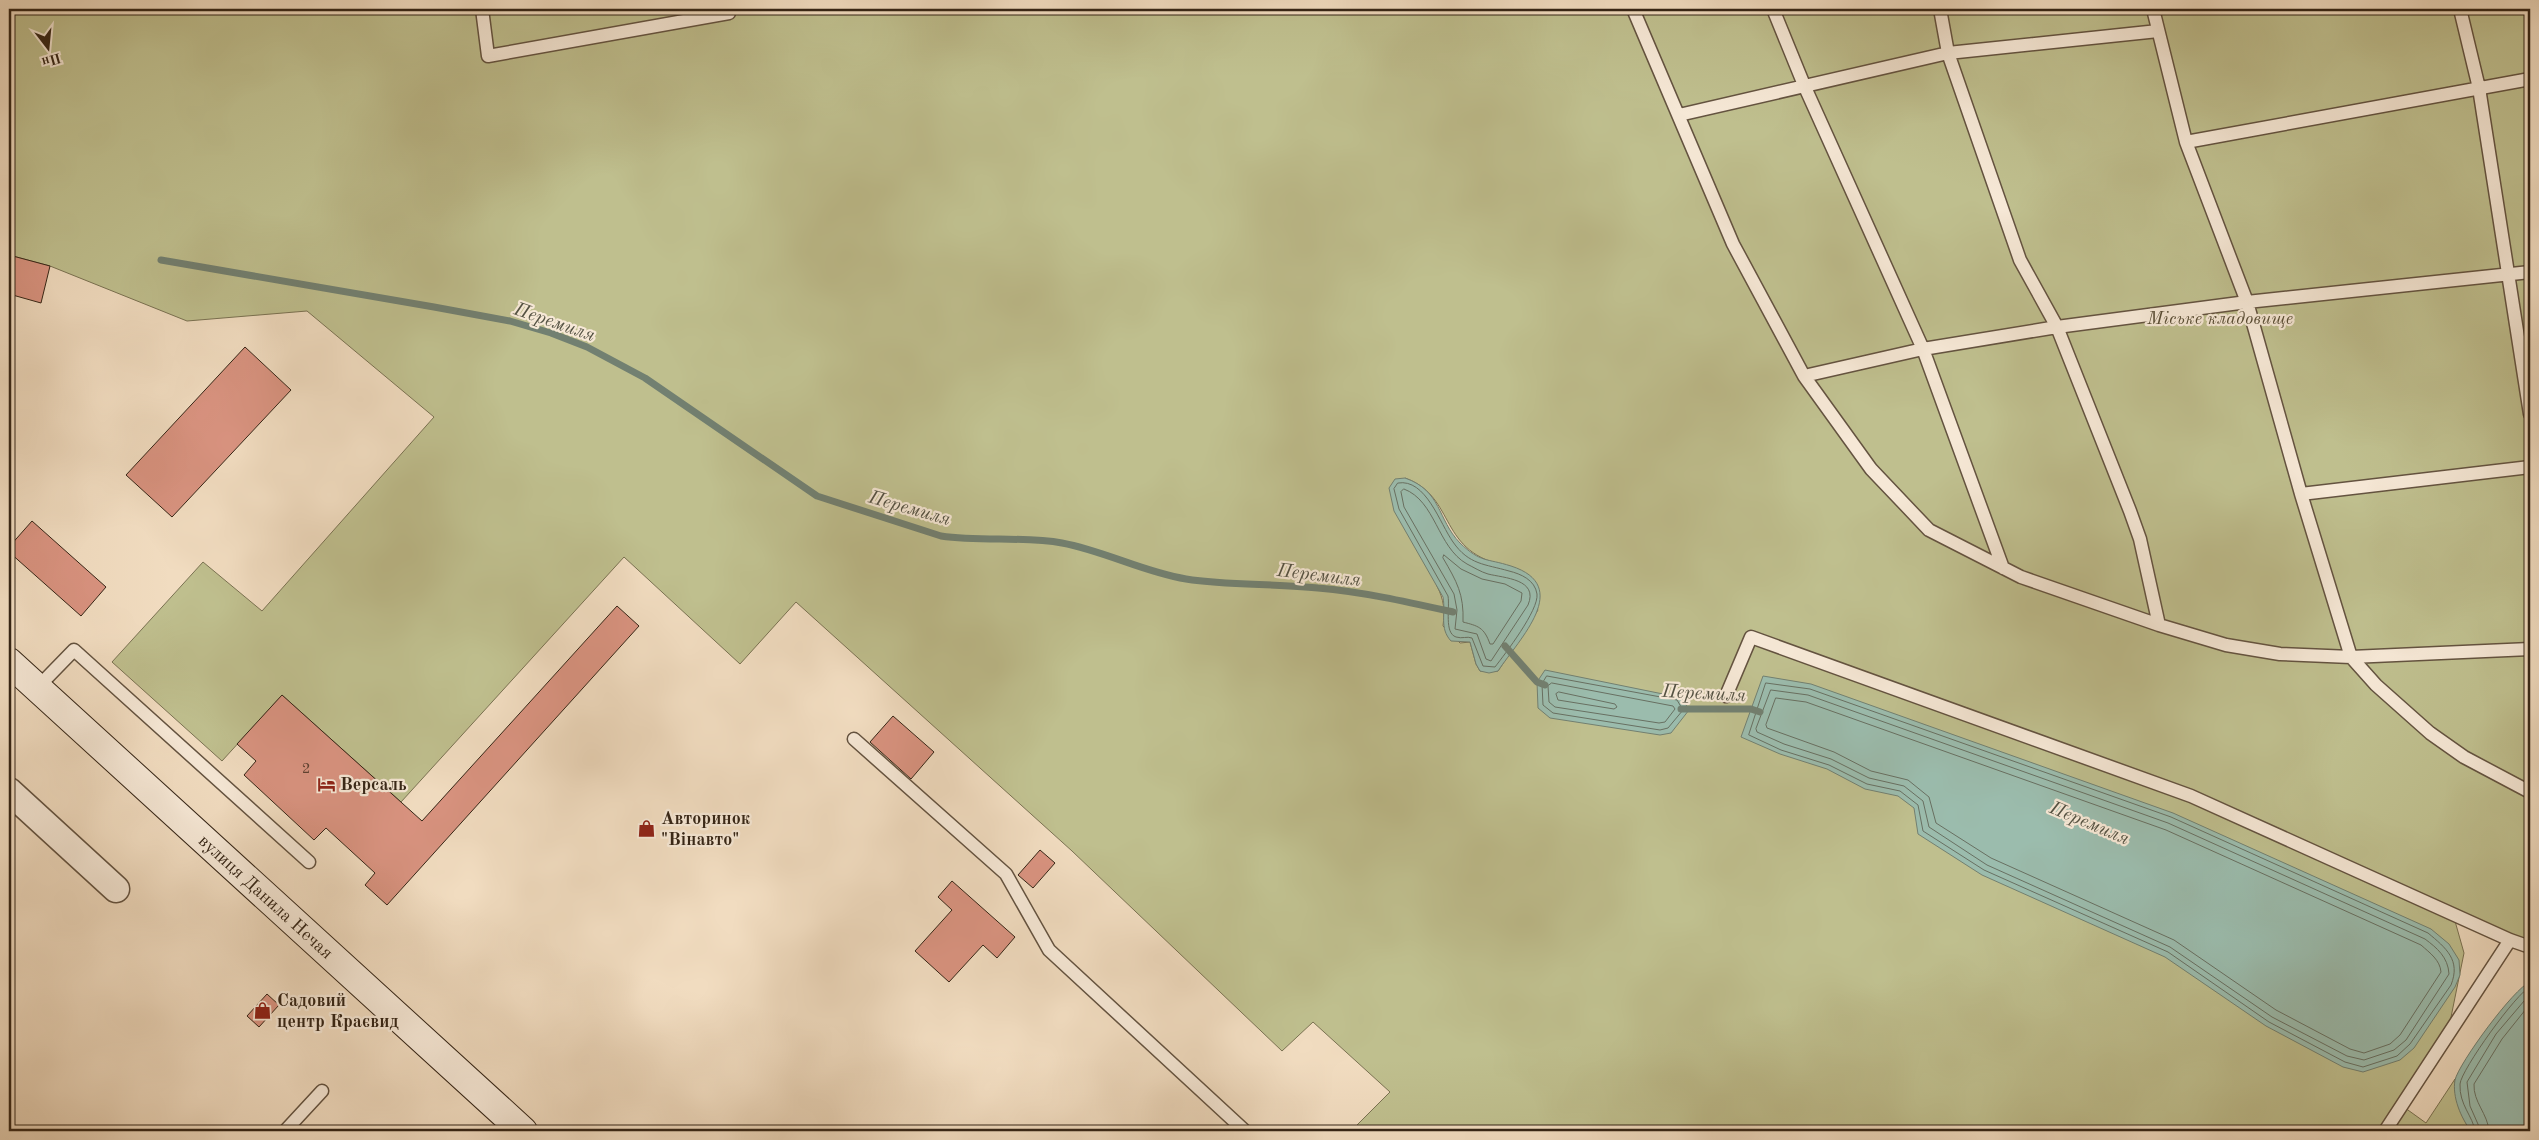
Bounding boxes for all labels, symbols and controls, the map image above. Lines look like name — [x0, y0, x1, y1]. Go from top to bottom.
north arrow — [22, 22, 72, 72]
text: Пн — [40, 50, 63, 69]
water label: Перемиля — [510, 300, 597, 346]
park label: Міське кладовище — [2146, 310, 2293, 328]
water label: Перемиля — [865, 488, 953, 530]
water label: Перемиля — [1275, 562, 1362, 591]
water label: Перемиля — [1660, 683, 1747, 706]
house number: 2 — [302, 762, 310, 777]
hotel icon: Версаль — [316, 774, 336, 794]
place label: Версаль — [340, 776, 407, 794]
water label: Перемиля — [2045, 799, 2132, 850]
place label: Авторинок "Вінавто" — [661, 810, 751, 849]
shop icon: Авторинок "Вінавто" — [637, 818, 657, 838]
street label: вулиця Данила Нечая — [195, 832, 336, 963]
place label: Садовий центр Краєвид — [277, 992, 399, 1031]
shop icon: Садовий центр Краєвид — [253, 1000, 273, 1020]

